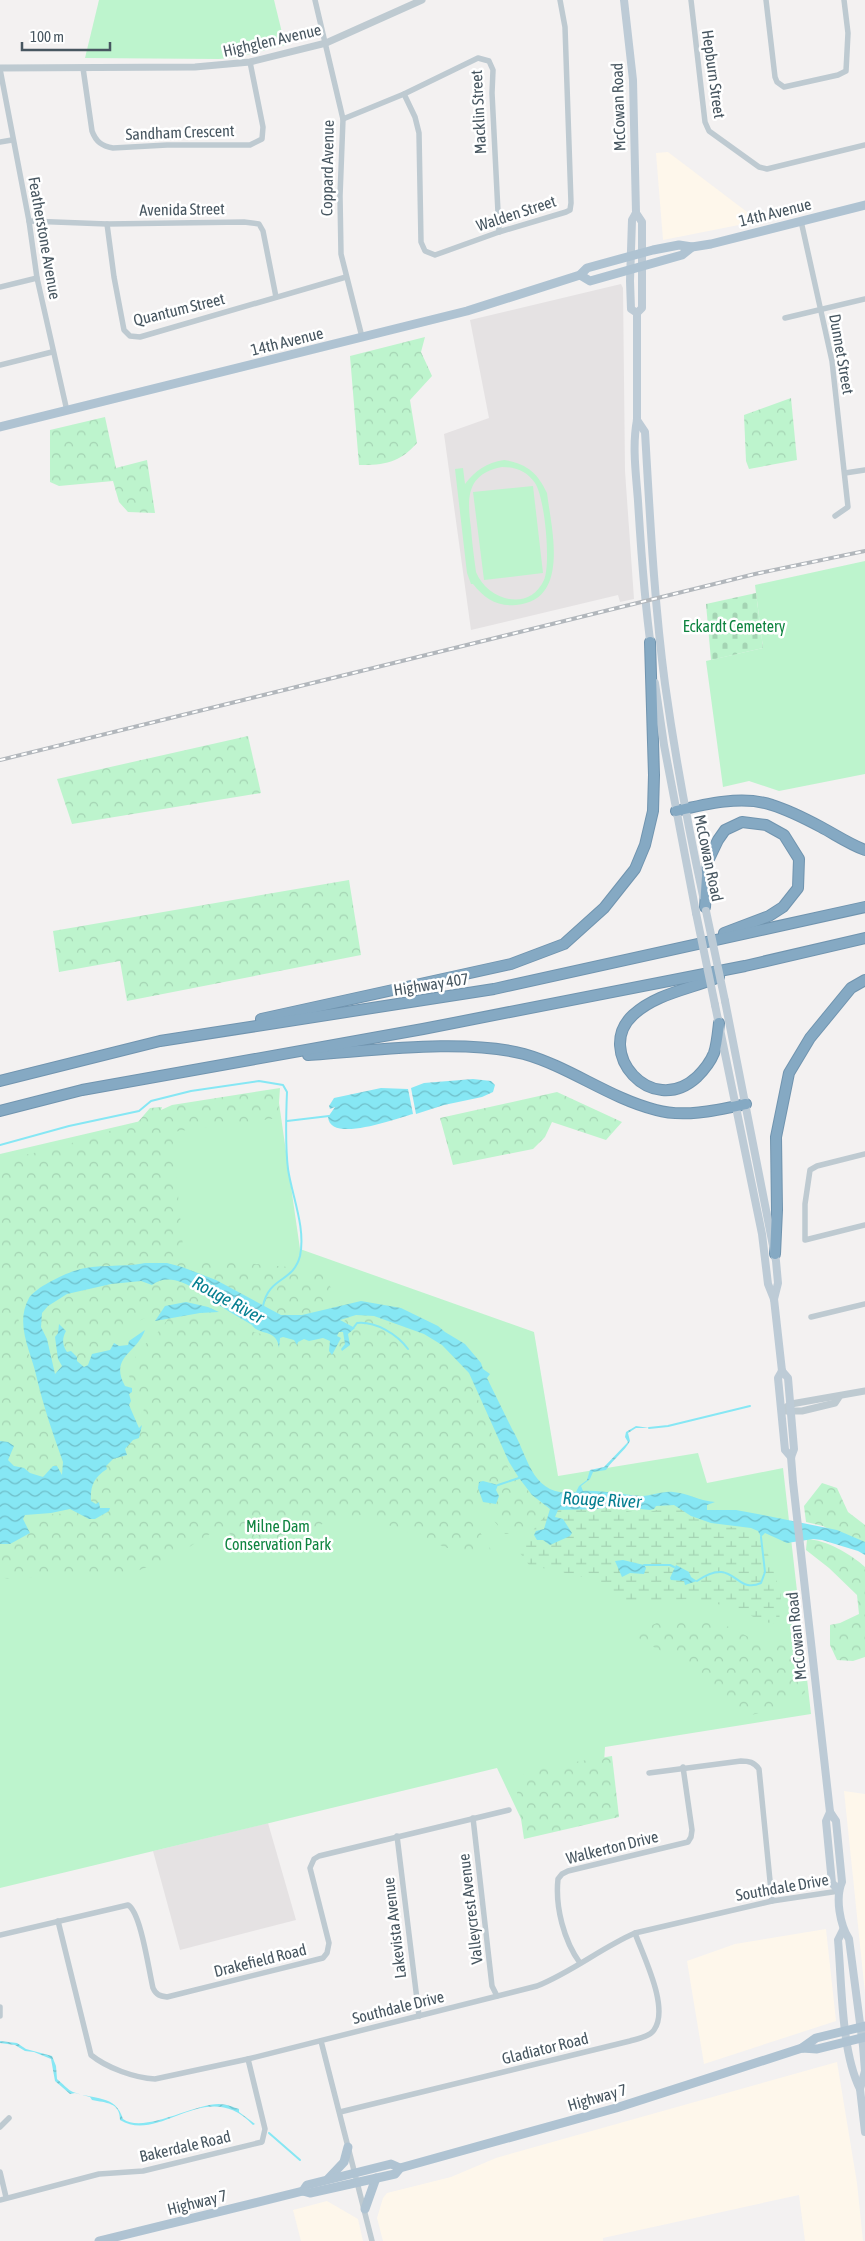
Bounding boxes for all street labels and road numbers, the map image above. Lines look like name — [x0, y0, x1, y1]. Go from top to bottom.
street label: Highglen Avenue — [221, 20, 323, 61]
street label: Hepburn Street — [698, 29, 729, 120]
street label: McCowan Road — [607, 62, 629, 152]
street label: Macklin Street — [467, 69, 489, 154]
street label: Coppard Avenue — [317, 120, 338, 216]
street label: Sandham Crescent — [125, 121, 235, 143]
street label: Featherstone Avenue — [25, 175, 65, 301]
street label: Walden Street — [474, 192, 558, 234]
street label: 14th Avenue — [737, 194, 813, 230]
street label: Avenida Street — [139, 199, 225, 219]
street label: Quantum Street — [131, 289, 227, 329]
street label: Dunnet Street — [826, 312, 858, 396]
street label: 14th Avenue — [249, 323, 325, 359]
street label: McCowan Road — [691, 813, 727, 903]
street label: Highway 407 — [392, 969, 470, 1000]
street label: McCowan Road — [782, 1591, 810, 1681]
street label: Walkerton Drive — [564, 1827, 660, 1867]
street label: Valleycrest Avenue — [454, 1853, 487, 1965]
street label: Southdale Drive — [734, 1870, 830, 1904]
street label: Lakevista Avenue — [379, 1876, 409, 1980]
street label: Drakefield Road — [212, 1940, 308, 1980]
street label: Southdale Drive — [350, 1987, 446, 2027]
street label: Gladiator Road — [500, 2029, 590, 2067]
street label: Highway 7 — [565, 2080, 629, 2115]
street label: Bakerdale Road — [138, 2127, 232, 2165]
street label: Highway 7 — [165, 2186, 229, 2219]

